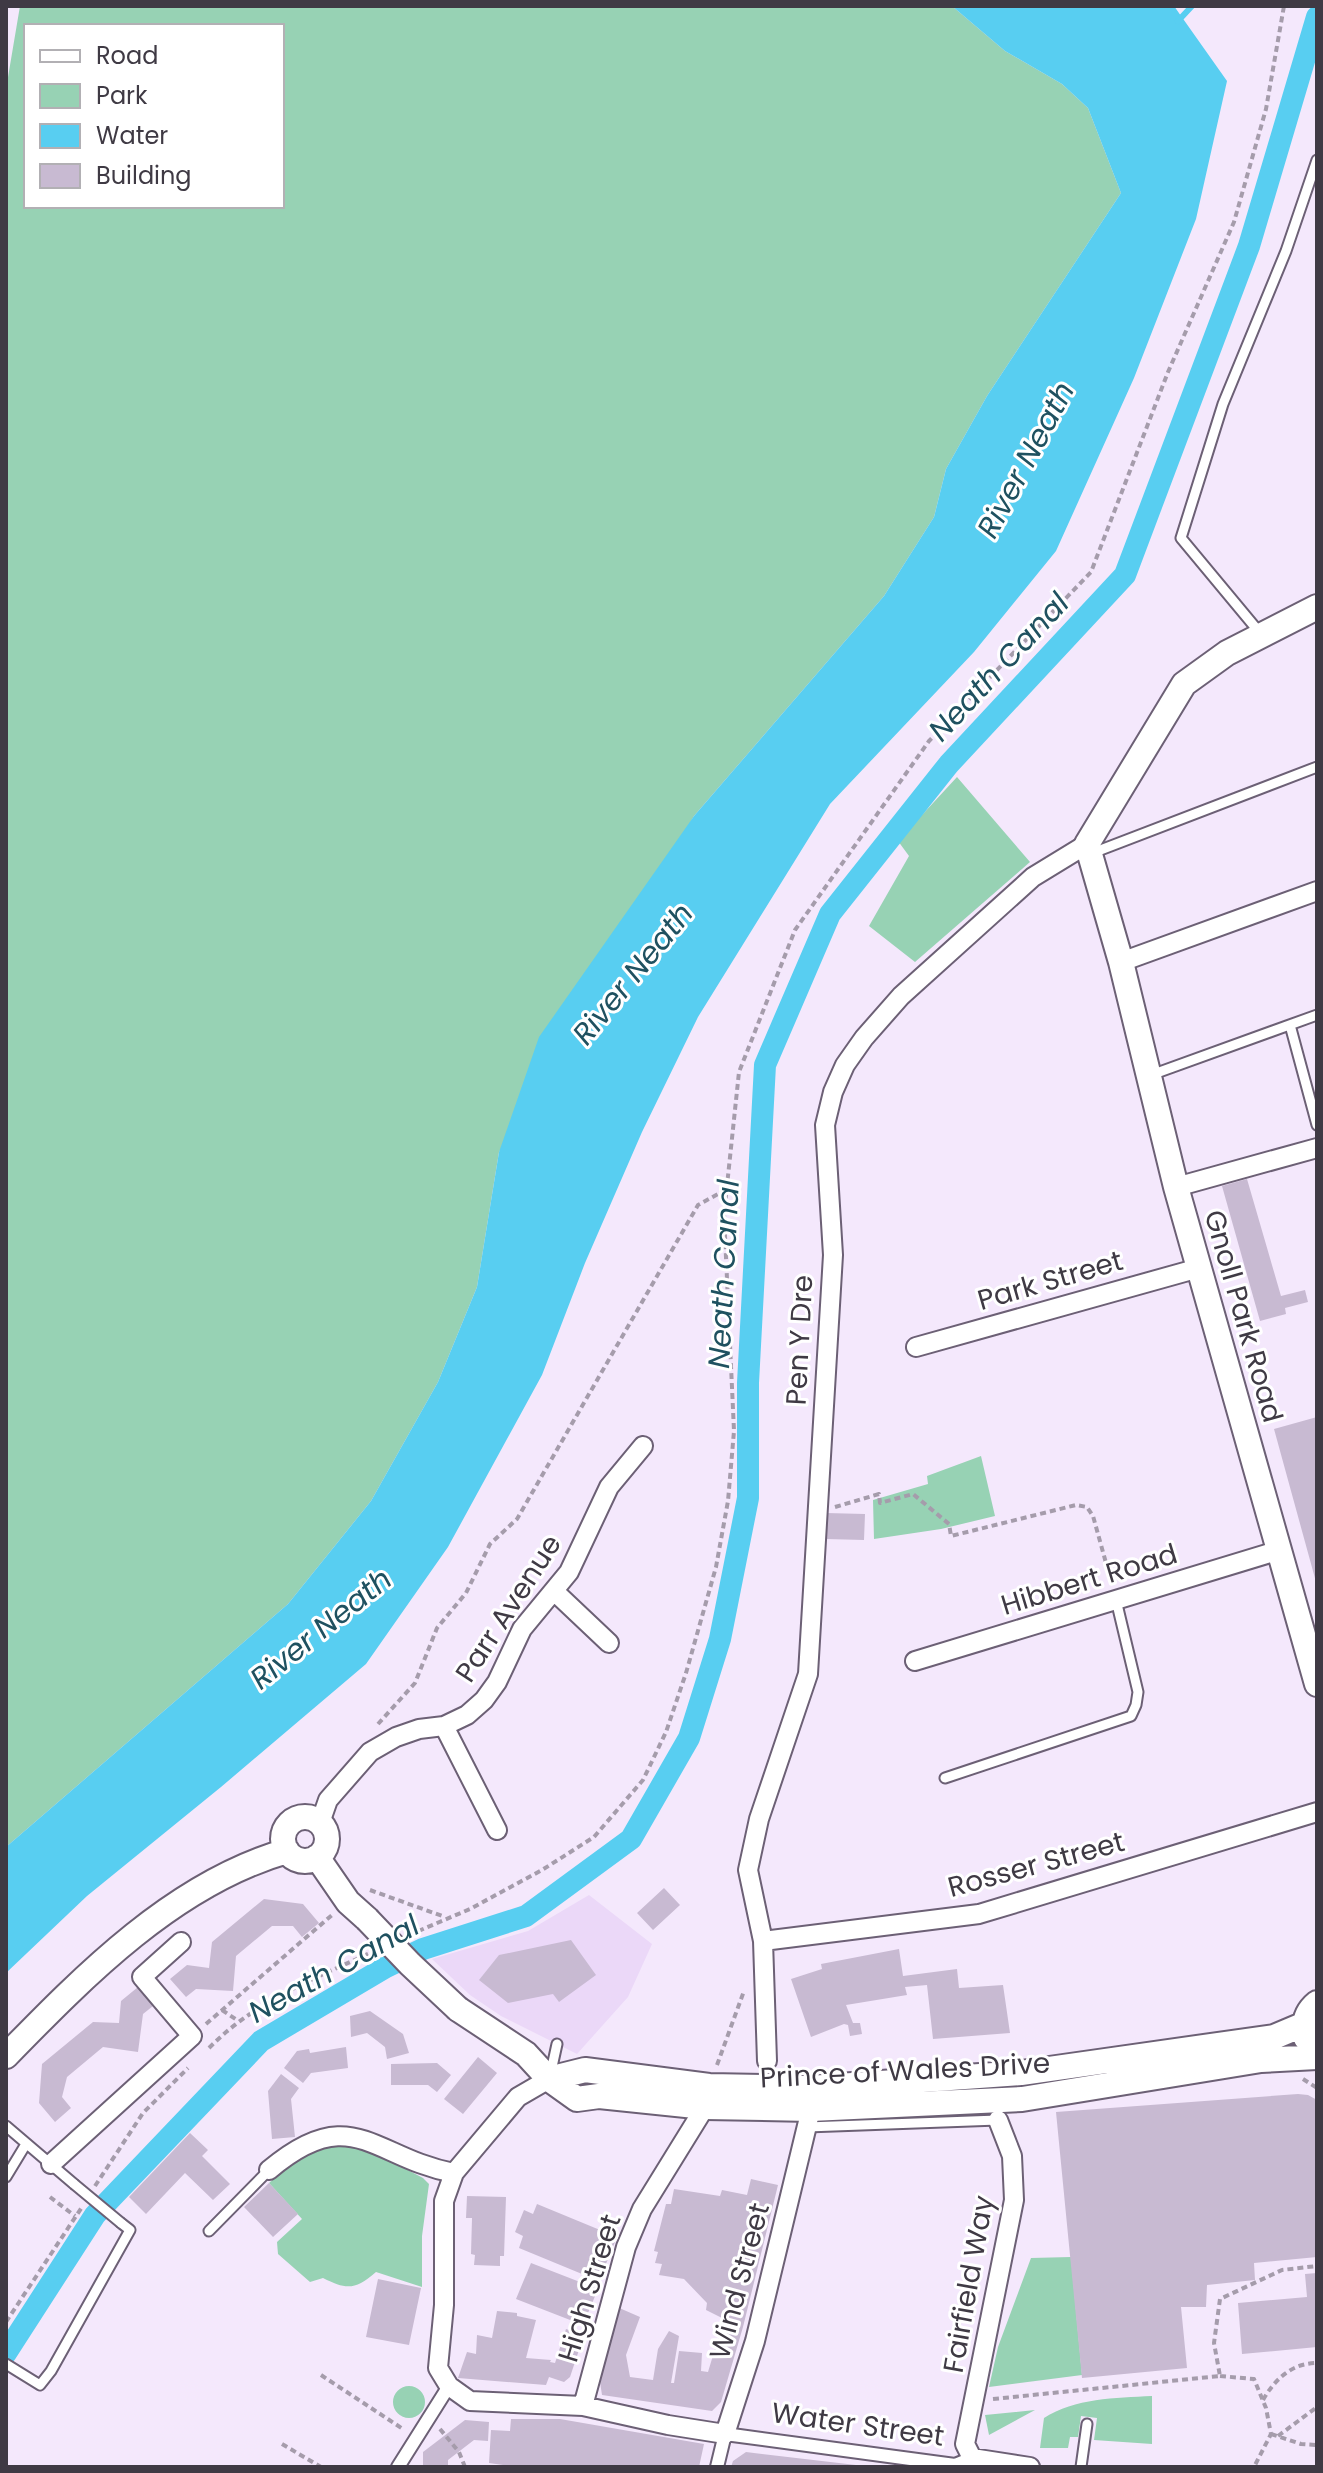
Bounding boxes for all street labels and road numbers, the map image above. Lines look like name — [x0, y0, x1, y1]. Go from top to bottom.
street label: Gnoll Park Road — [1195, 1205, 1292, 1427]
street label: Park Street — [973, 1241, 1127, 1320]
street label: Pen Y Dre — [777, 1274, 822, 1406]
street label: Parr Avenue — [446, 1527, 571, 1690]
street label: Hibbert Road — [996, 1534, 1182, 1625]
street label: Rosser Street — [943, 1822, 1129, 1907]
street label: Prince of Wales Drive — [759, 2043, 1051, 2098]
street label: Fairfield Way — [934, 2192, 1003, 2376]
street label: Wind Street — [700, 2199, 779, 2364]
street label: High Street — [549, 2209, 630, 2367]
street label: Water Street — [769, 2393, 947, 2456]

